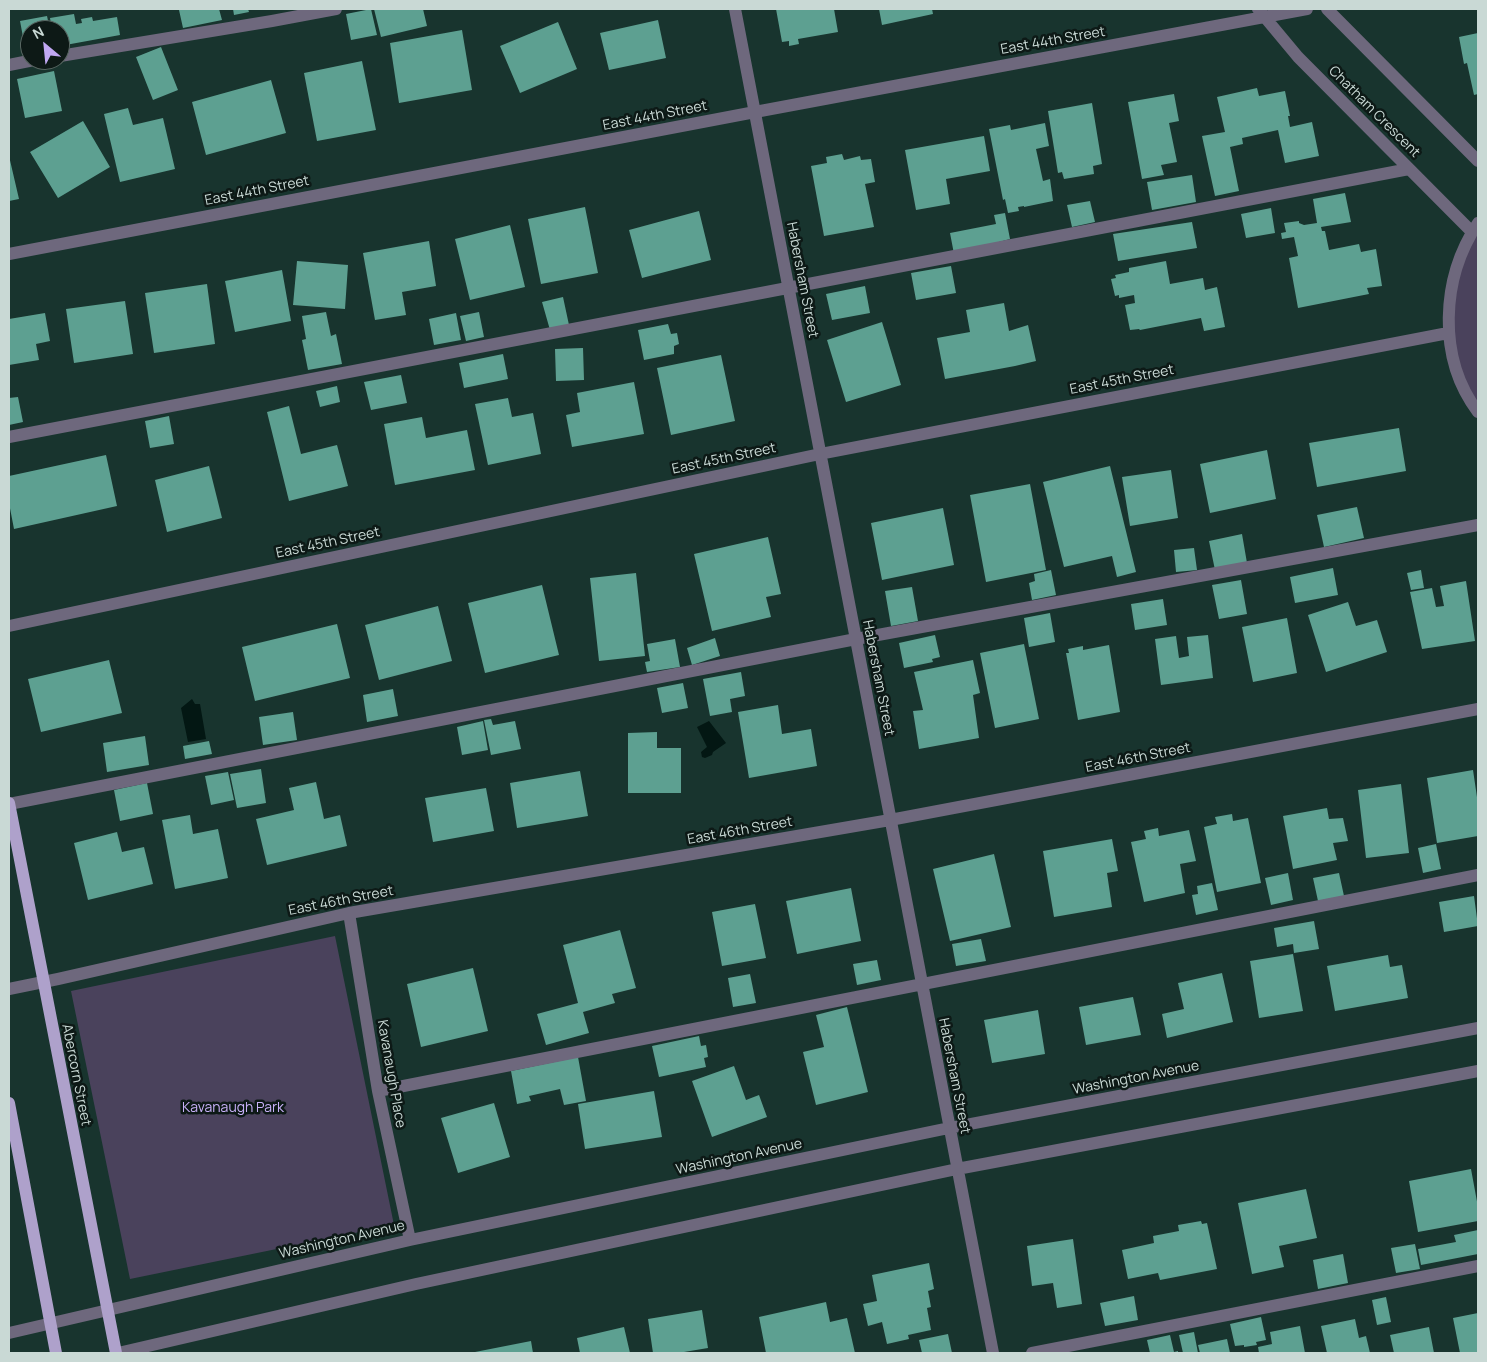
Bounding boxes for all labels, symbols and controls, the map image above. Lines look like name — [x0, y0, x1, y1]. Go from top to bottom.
north arrow — [20, 20, 70, 70]
text: N — [29, 21, 47, 43]
street label: East 44th Street — [999, 24, 1107, 58]
street label: Chatham Crescent — [1325, 63, 1423, 161]
street label: East 44th Street — [601, 98, 709, 134]
street label: East 44th Street — [203, 173, 311, 209]
street label: Habersham Street — [783, 221, 821, 339]
street label: East 45th Street — [1069, 362, 1175, 398]
street label: East 45th Street — [671, 440, 777, 478]
street label: East 45th Street — [275, 524, 381, 562]
street label: Habersham Street — [859, 619, 897, 737]
street label: East 46th Street — [1084, 740, 1192, 776]
street label: East 46th Street — [686, 813, 794, 849]
street label: East 46th Street — [287, 883, 395, 919]
street label: Habersham Street — [935, 1017, 973, 1135]
street label: Kavanaugh Place — [373, 1019, 409, 1129]
street label: Abercorn Street — [58, 1023, 94, 1127]
street label: Washington Avenue — [1071, 1058, 1201, 1098]
park label: Kavanaugh Park — [182, 1100, 284, 1116]
street label: Washington Avenue — [674, 1135, 804, 1179]
street label: Washington Avenue — [278, 1217, 406, 1263]

